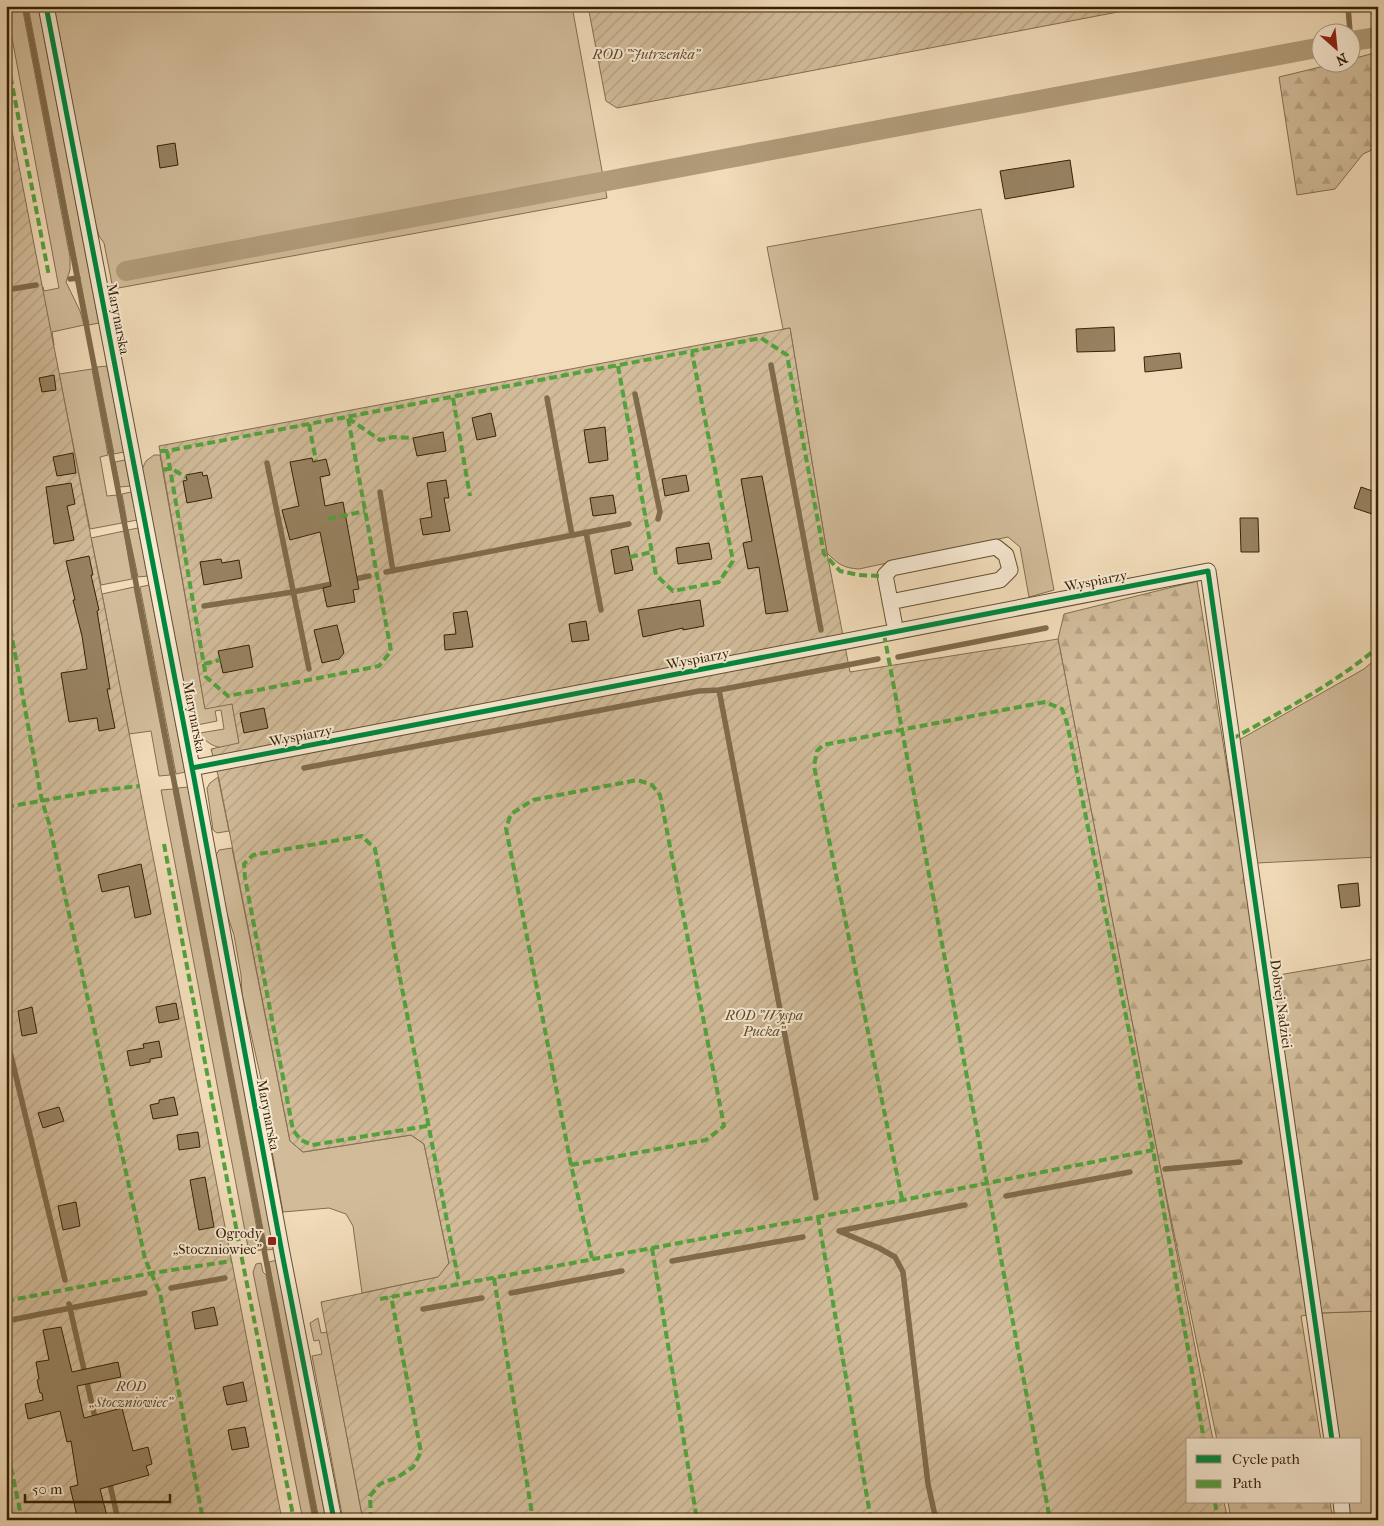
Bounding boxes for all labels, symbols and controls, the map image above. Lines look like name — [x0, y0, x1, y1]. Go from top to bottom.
north arrow — [1312, 22, 1362, 72]
park label: ROD "Jutrzenka" — [591, 46, 701, 63]
text: N — [1333, 49, 1350, 69]
street label: Marynarska — [103, 282, 133, 356]
street label: Wyspiarzy — [1062, 566, 1129, 596]
street label: Wyspiarzy — [664, 644, 731, 674]
street label: Marynarska — [179, 680, 209, 754]
street label: Wyspiarzy — [267, 721, 334, 751]
street label: Dobrej Nadziei — [1266, 958, 1296, 1050]
park label: ROD "Wyspa Pucka" — [724, 1007, 803, 1040]
street label: Marynarska — [253, 1078, 283, 1152]
place label: Ogrody „Stoczniowiec” — [173, 1225, 263, 1258]
marker: Ogrody „Stoczniowiec” — [266, 1235, 278, 1247]
park label: ROD „Stoczniowiec” — [88, 1378, 174, 1411]
legend — [1186, 1438, 1362, 1504]
text: Cycle path — [1232, 1450, 1300, 1468]
scale bar — [25, 1471, 170, 1503]
text: Path — [1232, 1474, 1262, 1492]
text: 50 m — [32, 1480, 63, 1498]

